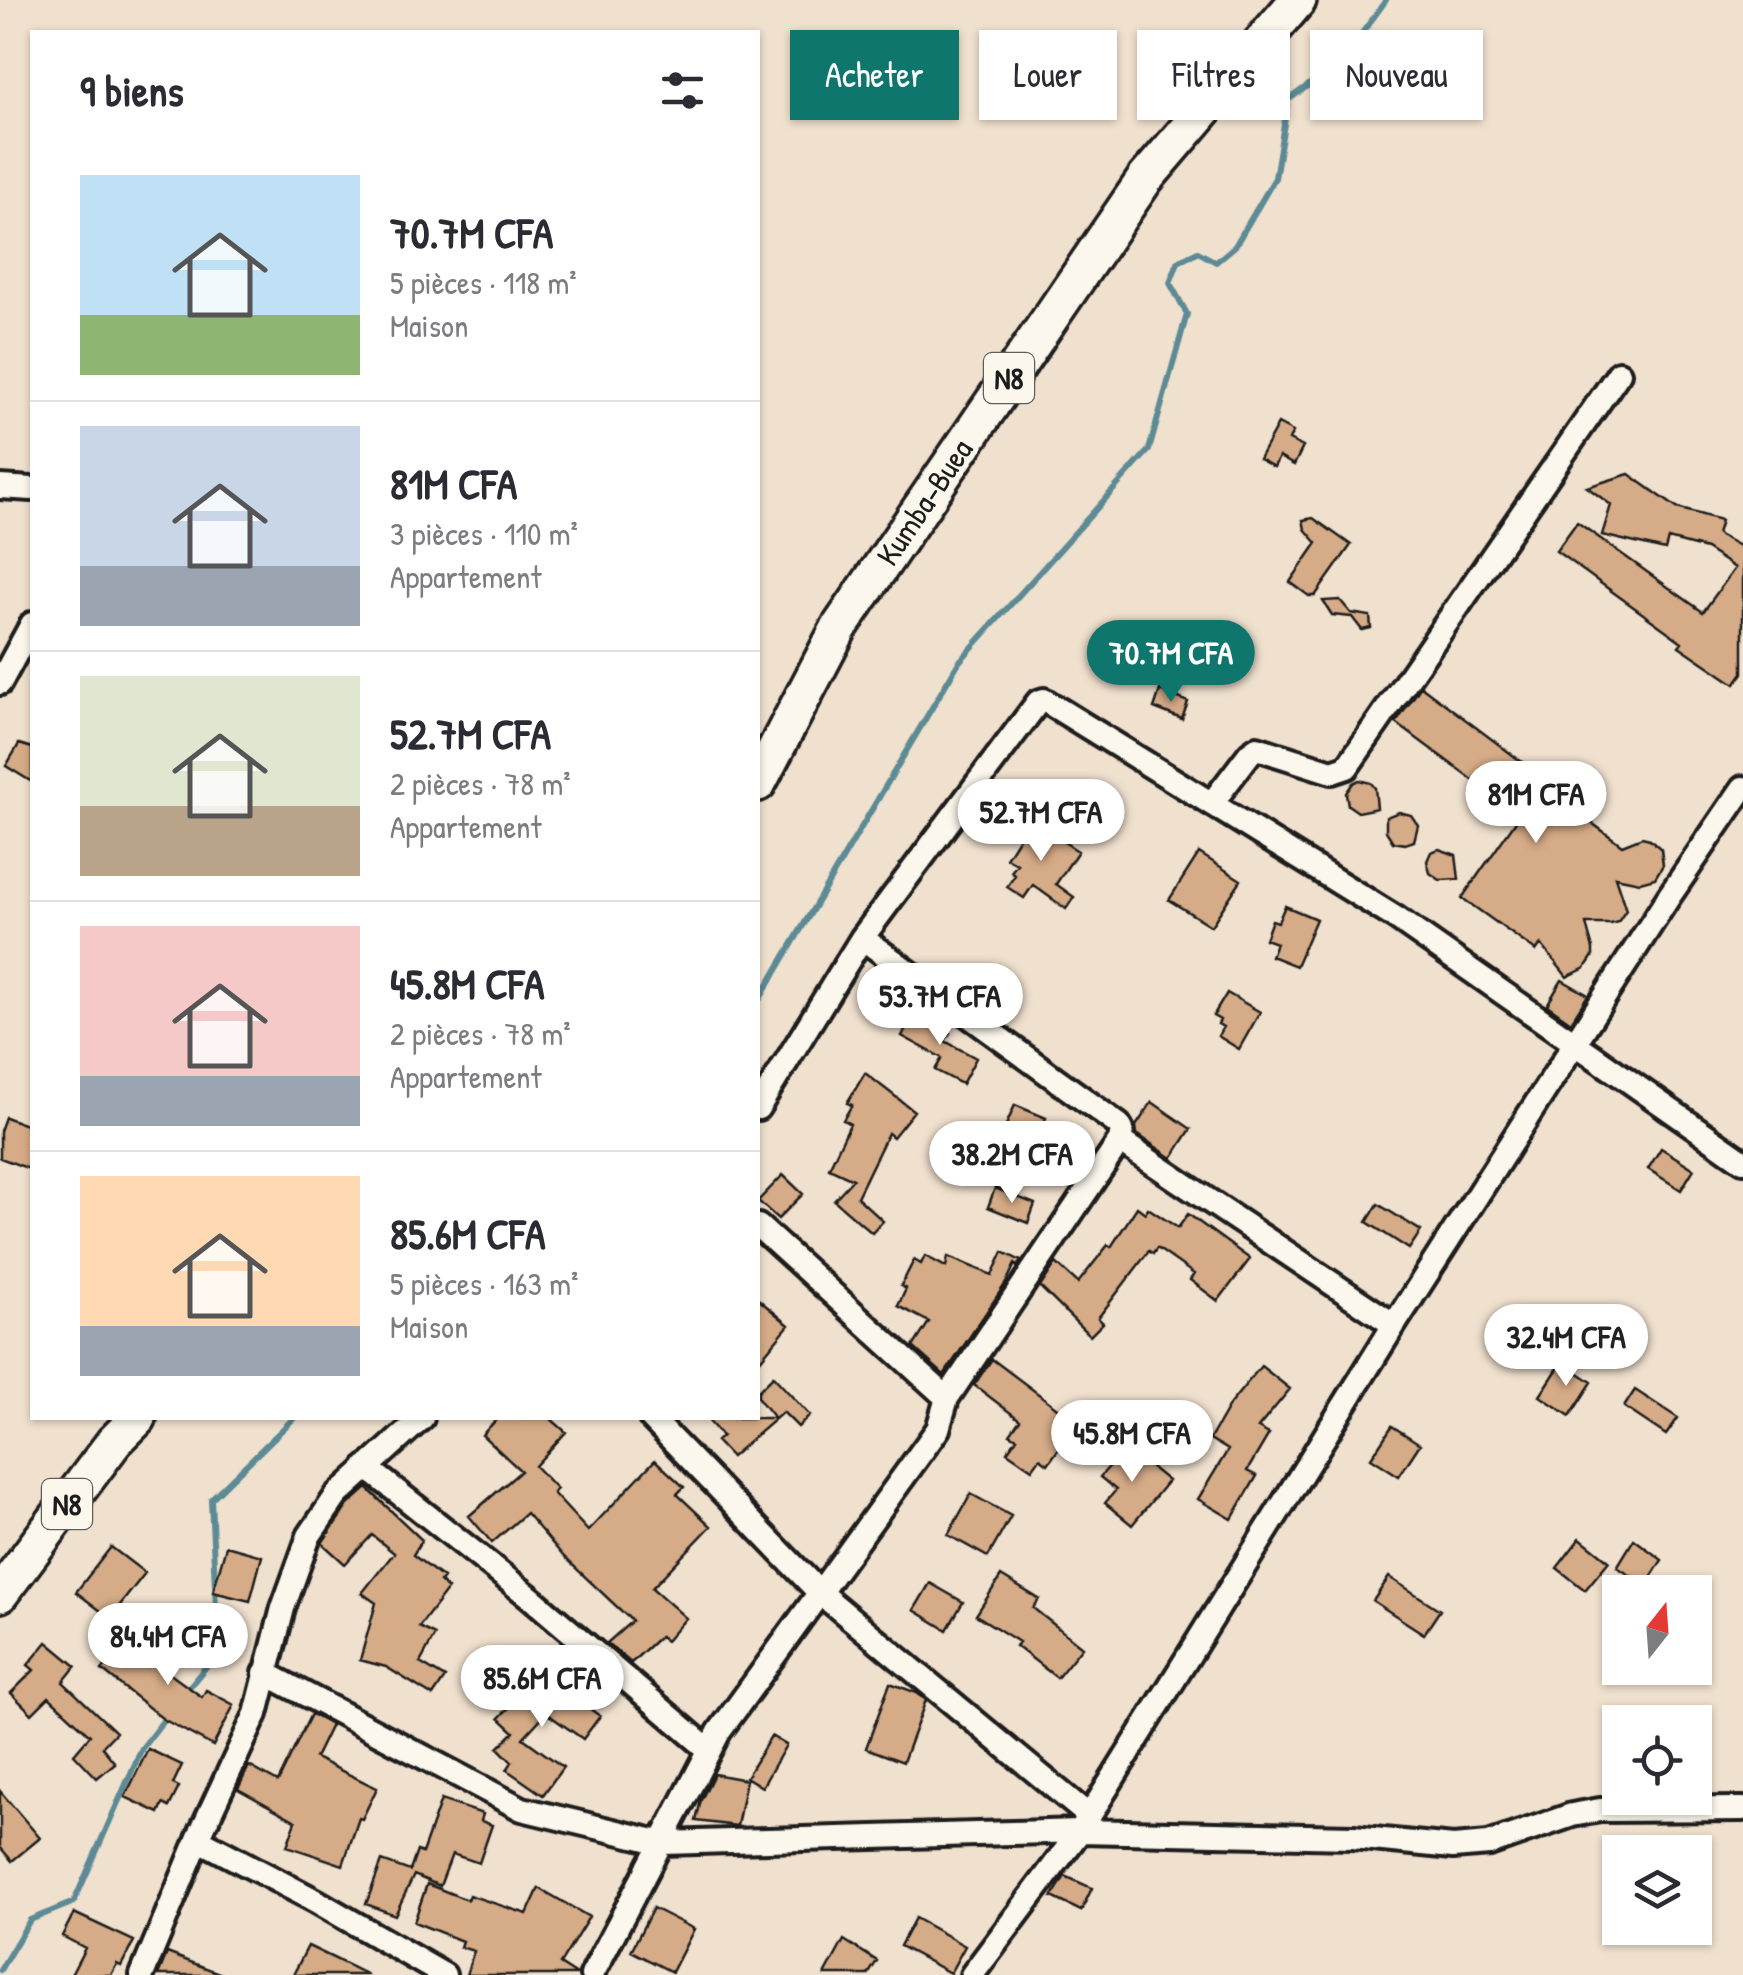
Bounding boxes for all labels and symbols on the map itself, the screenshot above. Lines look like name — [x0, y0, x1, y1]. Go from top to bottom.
road number: N8 — [984, 353, 1034, 403]
street label: Kumba-Buea — [866, 430, 982, 574]
pin: 70.7M CFA — [1057, 620, 1285, 705]
pin: 81M CFA — [1444, 761, 1628, 846]
pin: 52.7M CFA — [927, 779, 1155, 864]
pin: 53.7M CFA — [826, 963, 1054, 1048]
pin: 38.2M CFA — [898, 1121, 1126, 1206]
pin: 32.4M CFA — [1452, 1304, 1680, 1389]
pin: 45.8M CFA — [1018, 1400, 1246, 1485]
road number: N8 — [42, 1479, 92, 1529]
north arrow — [1602, 1575, 1712, 1685]
pin: 84.4M CFA — [54, 1603, 282, 1688]
pin: 85.6M CFA — [428, 1645, 656, 1730]

